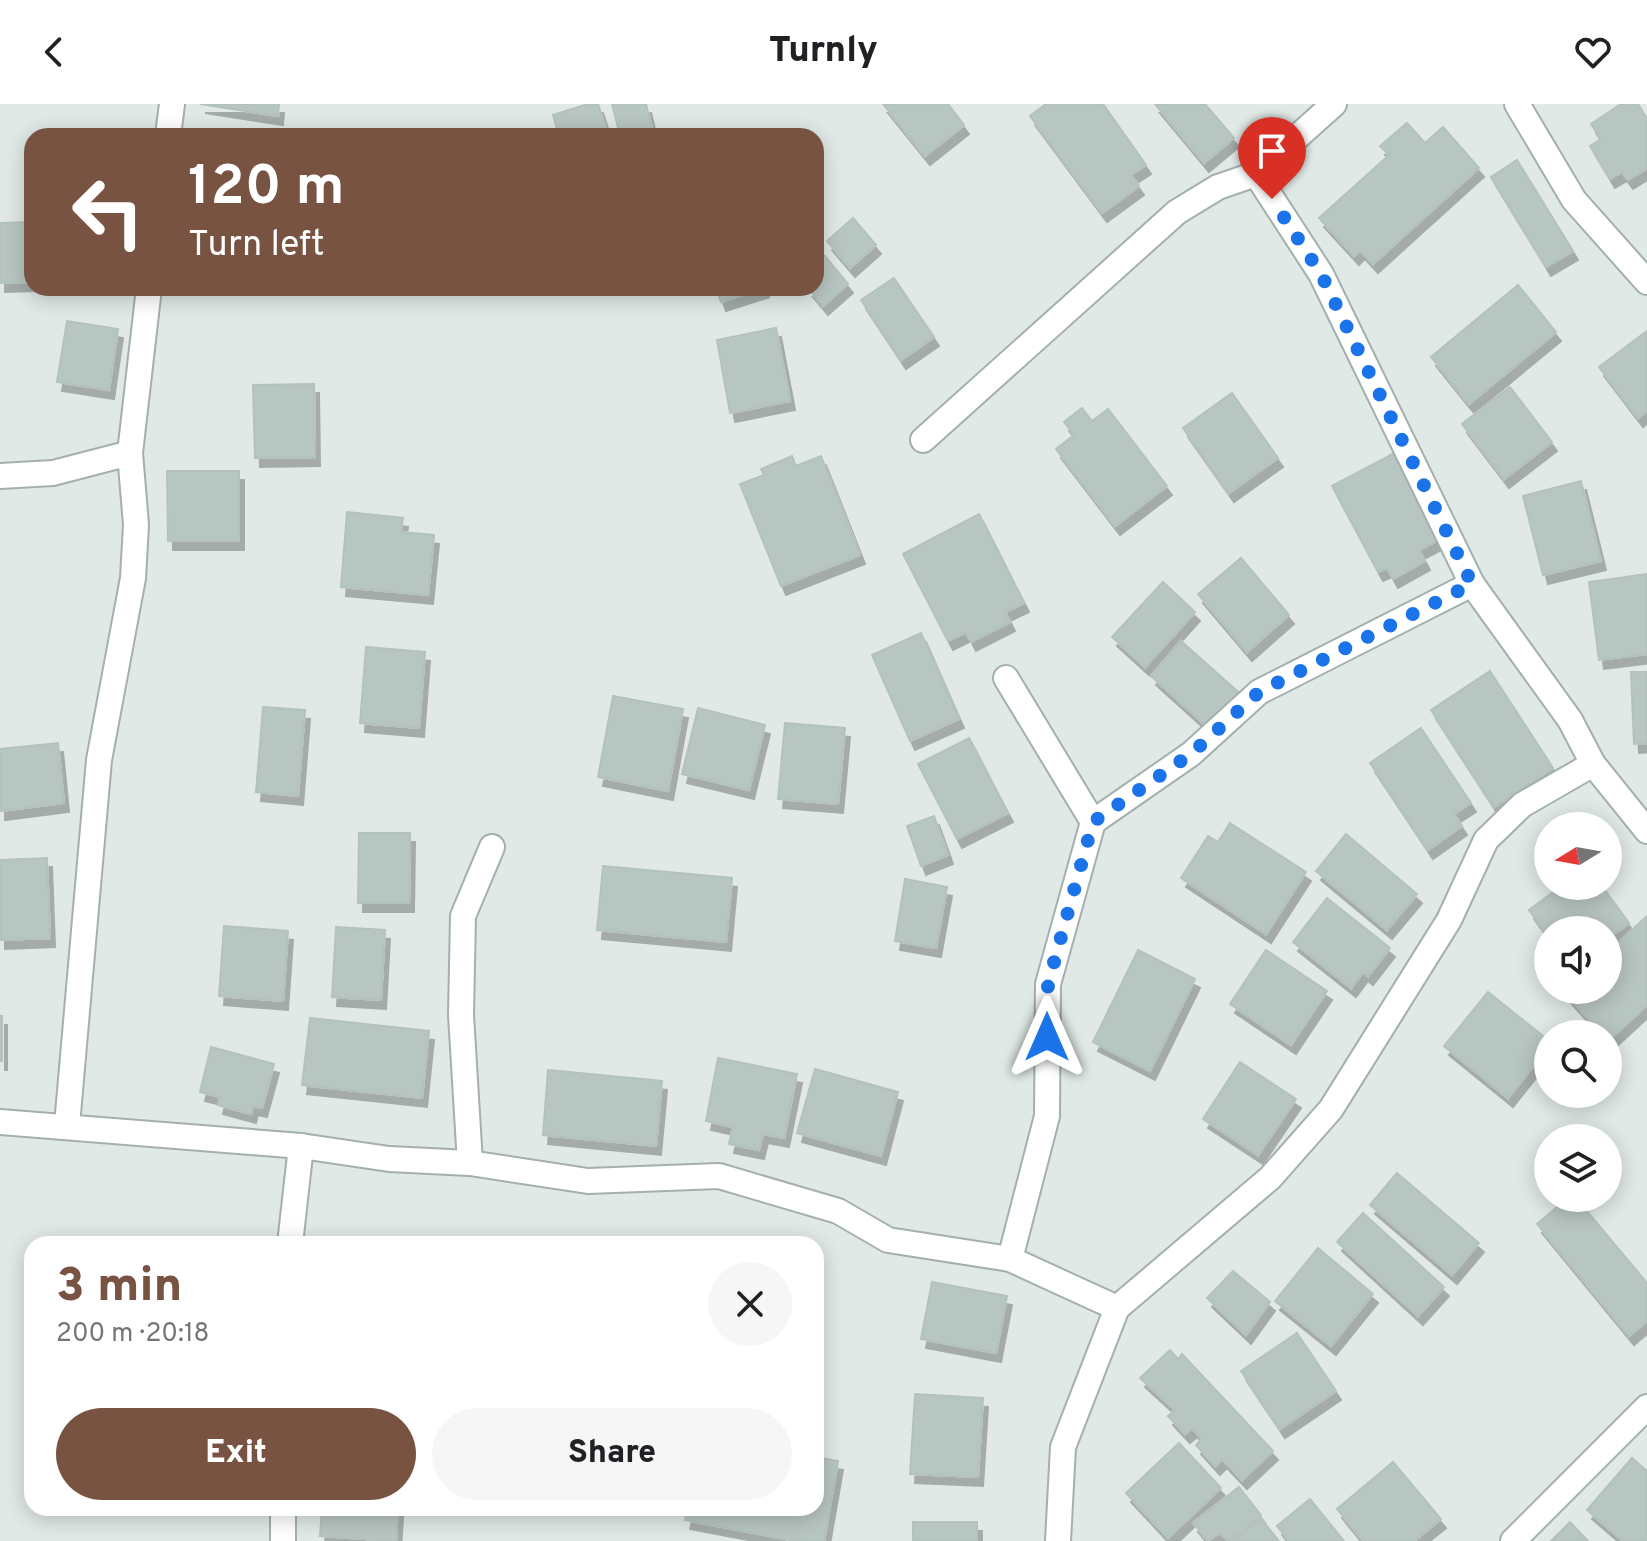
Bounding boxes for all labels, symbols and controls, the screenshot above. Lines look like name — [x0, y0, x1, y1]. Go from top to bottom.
text: Turnly — [769, 29, 878, 75]
icon: back — [32, 30, 76, 74]
icon: heart — [1571, 30, 1615, 74]
pin — [1238, 117, 1306, 199]
icon: arrive — [1250, 129, 1294, 173]
text: 120 m — [188, 154, 345, 224]
icon: left — [56, 160, 160, 264]
text: Turn left — [188, 223, 325, 269]
north arrow — [1534, 812, 1622, 900]
map controls — [1534, 812, 1622, 1212]
button: sound — [1534, 916, 1622, 1004]
position arrow — [1005, 995, 1089, 1079]
button: search — [1534, 1020, 1622, 1108]
button: layers — [1534, 1124, 1622, 1212]
text: 3 min — [56, 1258, 182, 1318]
button: close — [708, 1262, 792, 1346]
text: 200 m · 20:18 — [56, 1318, 209, 1351]
button: Exit — [56, 1408, 416, 1500]
button: Share — [432, 1408, 792, 1500]

